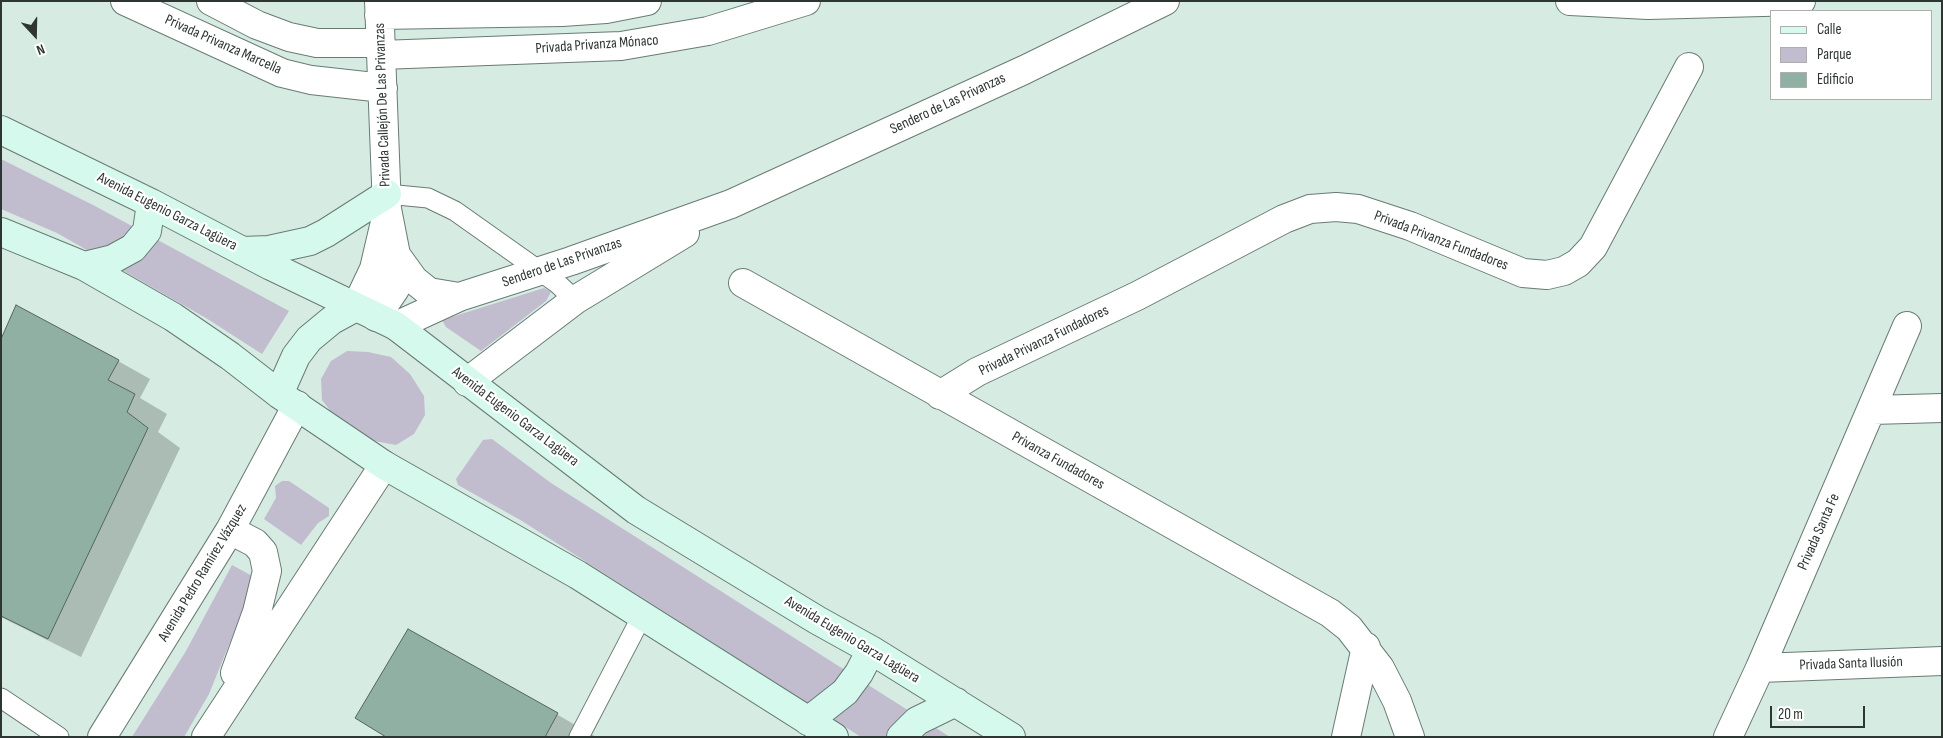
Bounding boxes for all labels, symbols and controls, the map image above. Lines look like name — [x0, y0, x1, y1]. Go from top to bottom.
north arrow — [10, 10, 60, 60]
legend — [1770, 10, 1933, 100]
street label: Privada Privanza Marcella — [162, 11, 284, 79]
text: Calle — [1817, 20, 1841, 39]
street label: Privada Callejón De Las Privanzas — [371, 23, 395, 187]
street label: Privada Privanza Mónaco — [535, 32, 659, 58]
text: N — [34, 40, 47, 59]
text: Parque — [1817, 45, 1852, 64]
street label: Sendero de Las Privanzas — [887, 69, 1009, 139]
text: Edificio — [1817, 70, 1854, 89]
street label: Avenida Eugenio Garza Lagüera — [94, 169, 240, 255]
street label: Privada Privanza Fundadores — [1371, 207, 1511, 275]
street label: Sendero de Las Privanzas — [500, 234, 624, 292]
street label: Privada Privanza Fundadores — [976, 302, 1112, 380]
street label: Avenida Eugenio Garza Lagüera — [448, 363, 582, 471]
street label: Privanza Fundadores — [1009, 428, 1107, 494]
street label: Privada Santa Fe — [1794, 491, 1844, 573]
street label: Avenida Pedro Ramírez Vázquez — [155, 501, 251, 645]
street label: Avenida Eugenio Garza Lagüera — [781, 593, 923, 687]
street label: Privada Santa Ilusión — [1799, 653, 1903, 675]
scale bar — [1773, 696, 1868, 728]
text: 20 m — [1778, 705, 1803, 724]

